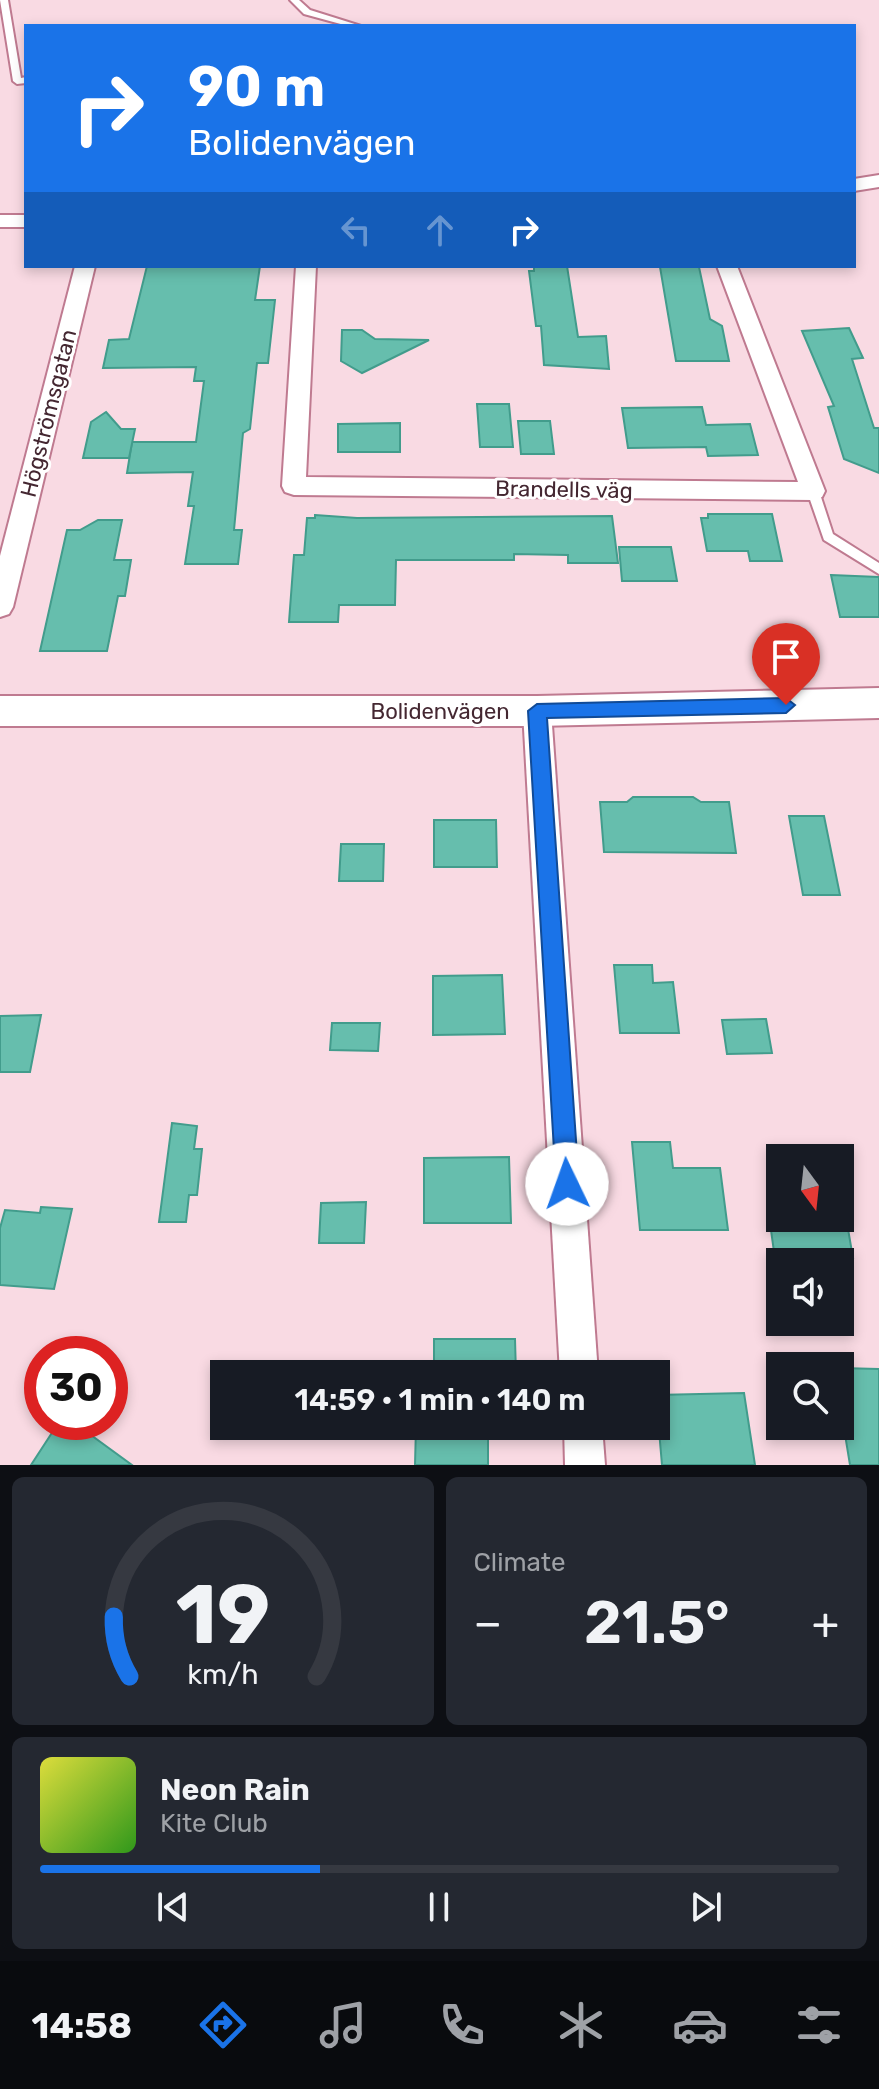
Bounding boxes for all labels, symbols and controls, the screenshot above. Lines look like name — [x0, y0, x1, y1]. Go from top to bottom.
text: 90 m — [188, 54, 325, 120]
icon: right — [56, 56, 160, 160]
text: Bolidenvägen — [188, 121, 416, 164]
icon: left — [334, 208, 378, 252]
icon: ahead — [418, 208, 462, 252]
icon: right — [502, 208, 546, 252]
street label: Högströmsgatan — [15, 326, 82, 500]
street label: Brandells väg — [495, 475, 633, 504]
pin — [752, 623, 820, 705]
icon: arrive — [764, 635, 808, 679]
street label: Bolidenvägen — [370, 698, 510, 725]
position arrow — [525, 1142, 609, 1226]
north arrow — [766, 1144, 854, 1232]
map controls — [766, 1144, 854, 1440]
button: sound — [766, 1248, 854, 1336]
speed limit sign: 30 — [24, 1336, 128, 1440]
button: search — [766, 1352, 854, 1440]
text: 14:59 · 1 min · 140 m — [295, 1382, 585, 1418]
text: Climate — [474, 1547, 566, 1578]
text: 19 — [175, 1565, 270, 1664]
text: 21.5° — [584, 1587, 730, 1658]
text: − — [474, 1597, 502, 1649]
text: + — [812, 1597, 839, 1649]
text: km/h — [187, 1657, 258, 1691]
text: Neon Rain — [160, 1772, 310, 1808]
text: Kite Club — [160, 1808, 268, 1839]
icon: previous — [151, 1885, 195, 1929]
icon: pause — [417, 1885, 461, 1929]
icon: next — [684, 1885, 728, 1929]
icon: directions — [195, 1997, 251, 2053]
icon: music — [315, 1997, 371, 2053]
icon: phone — [434, 1997, 490, 2053]
icon: climate — [553, 1997, 609, 2053]
icon: car — [672, 1997, 728, 2053]
icon: filters — [791, 1997, 847, 2053]
text: 14:58 — [32, 2004, 132, 2047]

